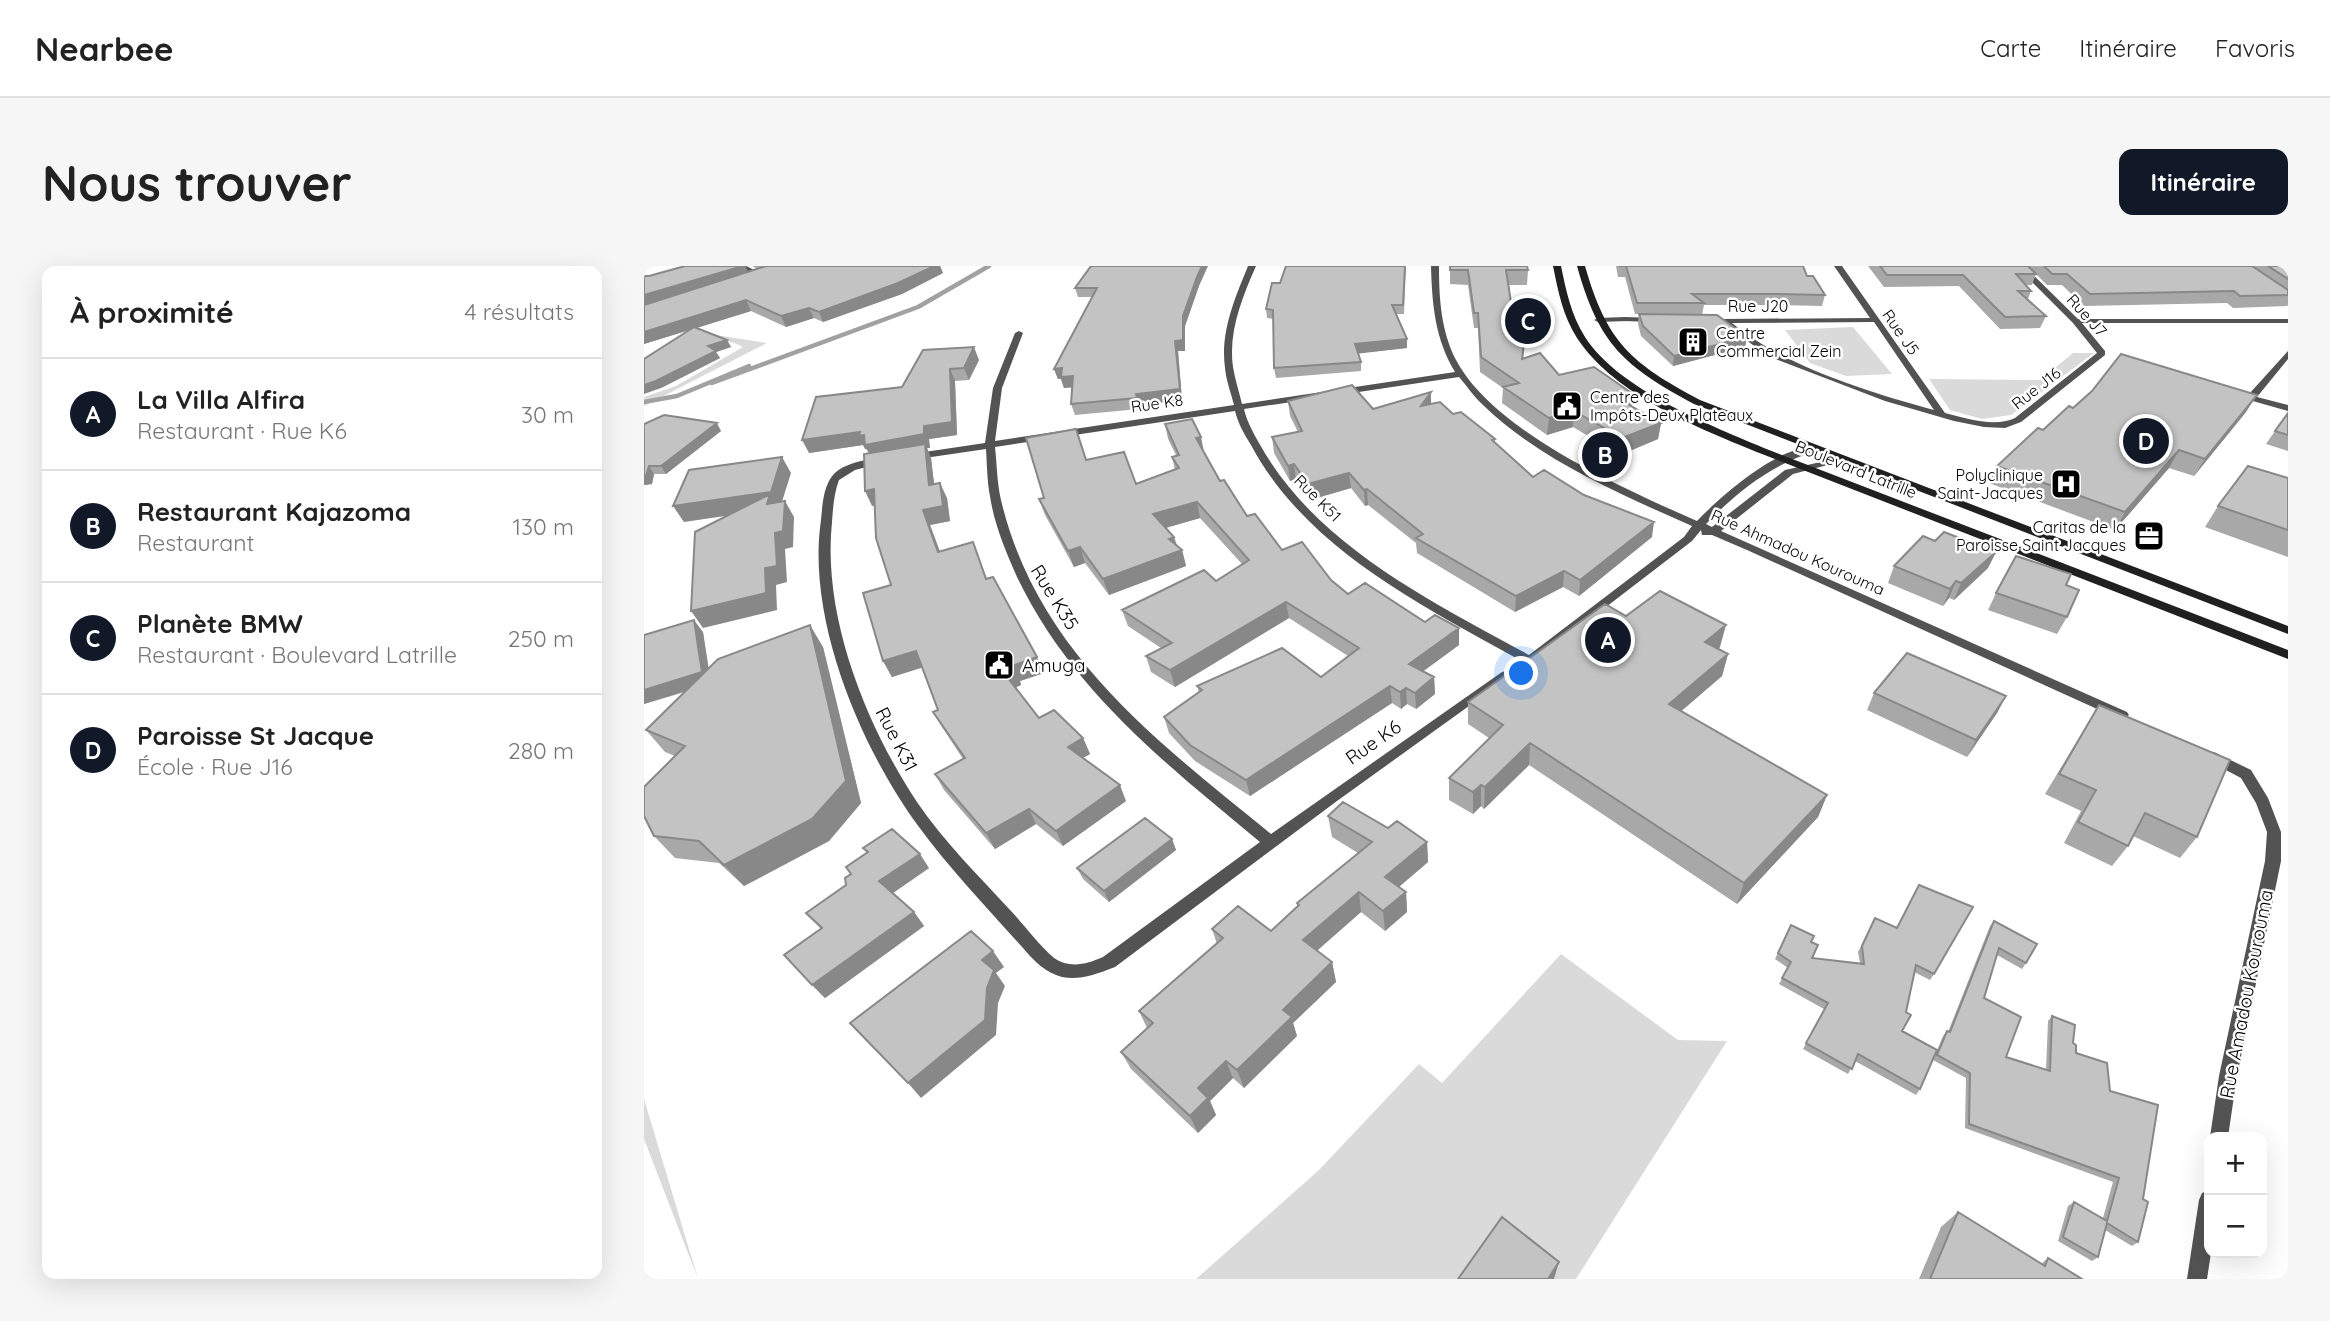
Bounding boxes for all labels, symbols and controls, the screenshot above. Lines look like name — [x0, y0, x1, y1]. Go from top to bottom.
text: Nearbee — [35, 28, 174, 69]
text: Carte — [1980, 33, 2041, 63]
text: Itinéraire — [2079, 33, 2177, 63]
text: Favoris — [2215, 33, 2295, 63]
button: Itinéraire — [2119, 149, 2288, 215]
text: Nous trouver — [42, 152, 352, 213]
street label: Rue J7 — [2063, 290, 2111, 340]
text: À proximité — [70, 293, 234, 331]
pin: C — [1505, 295, 1551, 347]
street label: Rue J20 — [1728, 296, 1788, 316]
text: 4 résultats — [464, 297, 574, 326]
street label: Rue J5 — [1878, 305, 1924, 359]
place label: Centre Commercial Zein — [1716, 323, 1842, 361]
building icon: Centre Commercial Zein — [1676, 325, 1710, 359]
street label: Rue J16 — [2007, 362, 2065, 413]
text: La Villa Alfira — [137, 383, 305, 416]
place label: Centre des Impôts-Deux Plateaux — [1590, 387, 1753, 425]
street label: Rue K8 — [1130, 389, 1184, 417]
public building icon: Centre des Impôts-Deux Plateaux — [1550, 389, 1584, 423]
text: A — [86, 400, 100, 429]
text: 30 m — [521, 400, 574, 429]
pin: D — [2123, 415, 2169, 467]
text: Restaurant · Rue K6 — [137, 416, 347, 445]
pin: B — [1582, 429, 1628, 481]
street label: Boulevard Latrille — [1792, 436, 1920, 502]
place label: Polyclinique Saint-Jacques — [1937, 465, 2043, 503]
hospital icon: Polyclinique Saint-Jacques — [2049, 467, 2083, 501]
street label: Rue K51 — [1290, 470, 1346, 526]
text: Restaurant Kajazoma — [137, 495, 411, 528]
street label: Rue Ahmadou Kourouma — [1708, 505, 1888, 599]
text: B — [85, 512, 101, 541]
text: 130 m — [512, 512, 574, 541]
place label: Caritas de la Paroisse Saint Jacques — [1956, 517, 2126, 555]
office icon: Caritas de la Paroisse Saint Jacques — [2132, 519, 2166, 553]
text: Restaurant — [137, 528, 254, 557]
street label: Rue K35 — [1026, 560, 1084, 634]
text: Planète BMW — [137, 607, 303, 640]
pin: A — [1585, 614, 1631, 666]
text: C — [86, 624, 100, 653]
text: 250 m — [508, 624, 574, 653]
text: Restaurant · Boulevard Latrille — [137, 640, 457, 669]
public building icon: Amuga — [982, 648, 1016, 682]
place label: Amuga — [1022, 653, 1086, 677]
your location — [1504, 656, 1538, 690]
street label: Rue K31 — [871, 703, 923, 775]
street label: Rue K6 — [1341, 714, 1405, 770]
text: Paroisse St Jacque — [137, 719, 374, 752]
text: D — [85, 736, 101, 765]
text: 280 m — [508, 736, 574, 765]
text: École · Rue J16 — [137, 752, 293, 781]
street label: Rue Amadou Kourouma — [2214, 888, 2278, 1100]
map controls — [2204, 1132, 2267, 1258]
button: + — [2204, 1132, 2267, 1195]
button: − — [2204, 1195, 2267, 1258]

